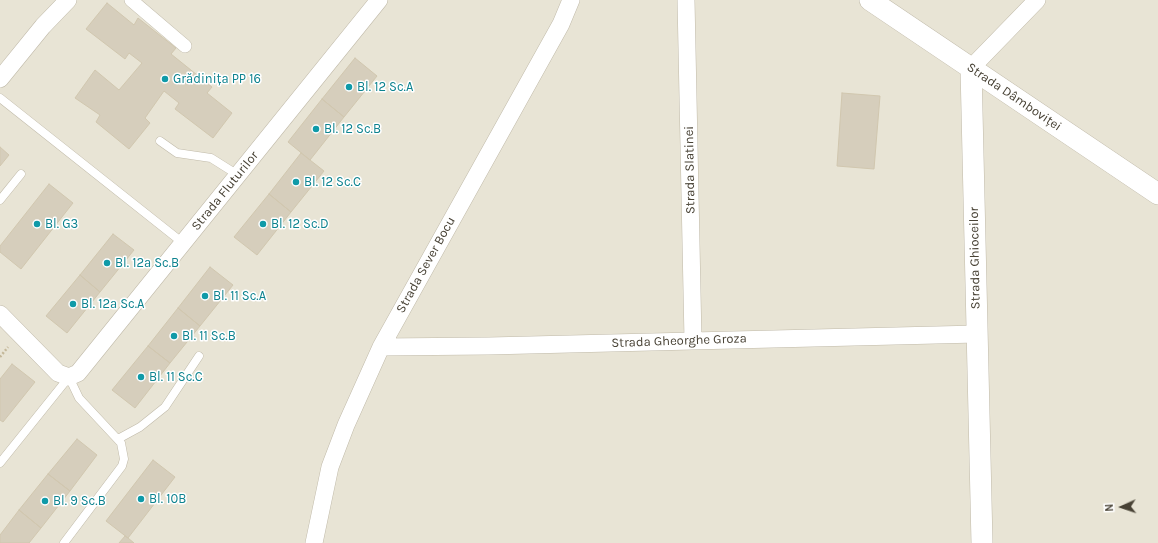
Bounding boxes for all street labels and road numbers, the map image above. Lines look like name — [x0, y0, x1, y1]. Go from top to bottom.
street label: Strada Dâmboviței — [964, 59, 1064, 135]
street label: Strada Slatinei — [681, 126, 699, 214]
street label: Strada Fluturilor — [188, 148, 262, 234]
street label: Strada Ghioceilor — [966, 207, 984, 309]
street label: Strada Sever Bocu — [393, 214, 459, 316]
street label: Strada Gheorghe Groza — [611, 331, 747, 351]

